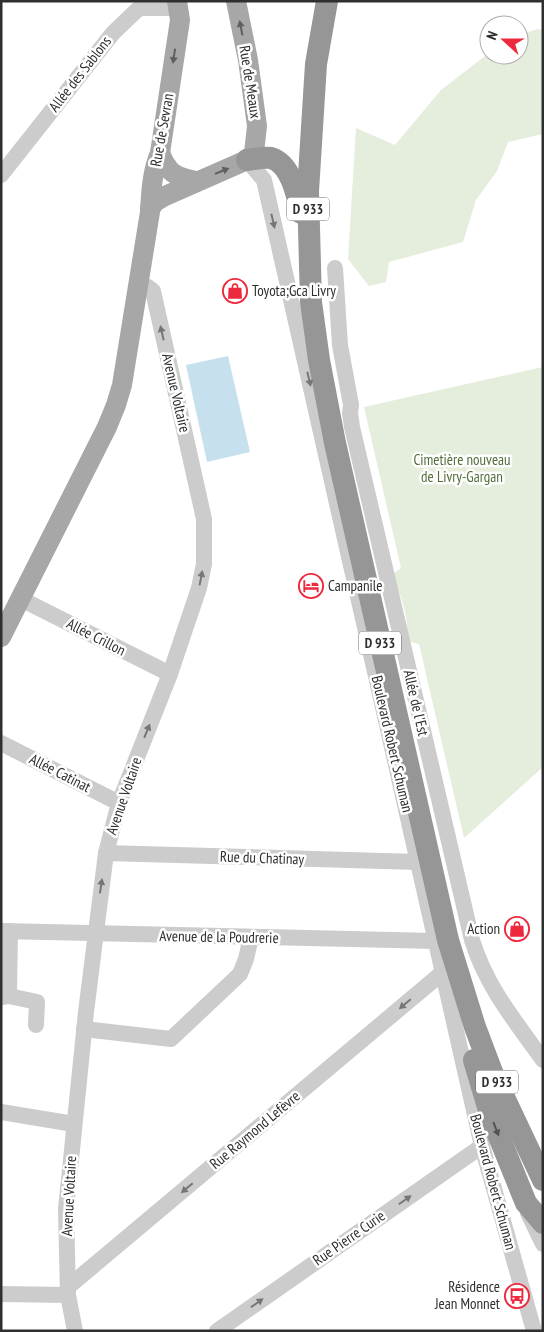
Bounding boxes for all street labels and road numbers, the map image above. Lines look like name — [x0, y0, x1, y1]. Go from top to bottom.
street label: Allée des Sablons — [44, 32, 115, 115]
street label: Rue de Meaux — [235, 44, 266, 120]
street label: Rue de Sevran — [146, 92, 177, 168]
road number: D 933 — [287, 198, 329, 220]
street label: Avenue Voltaire — [158, 351, 195, 434]
street label: Allée Crillon — [64, 614, 129, 659]
road number: D 933 — [359, 632, 401, 654]
street label: Allée de l'Est — [400, 668, 433, 738]
street label: Boulevard Robert Schuman — [367, 674, 417, 814]
street label: Allée Catinat — [26, 749, 94, 796]
street label: Avenue Voltaire — [101, 755, 146, 837]
street label: Rue du Chatinay — [220, 847, 305, 868]
street label: Avenue de la Poudrerie — [159, 926, 279, 947]
road number: D 933 — [476, 1070, 518, 1094]
street label: Rue Raymond Lefèvre — [206, 1086, 304, 1173]
street label: Boulevard Robert Schuman — [466, 1112, 521, 1252]
street label: Avenue Voltaire — [57, 1155, 80, 1237]
street label: Rue Pierre Curie — [309, 1206, 388, 1269]

